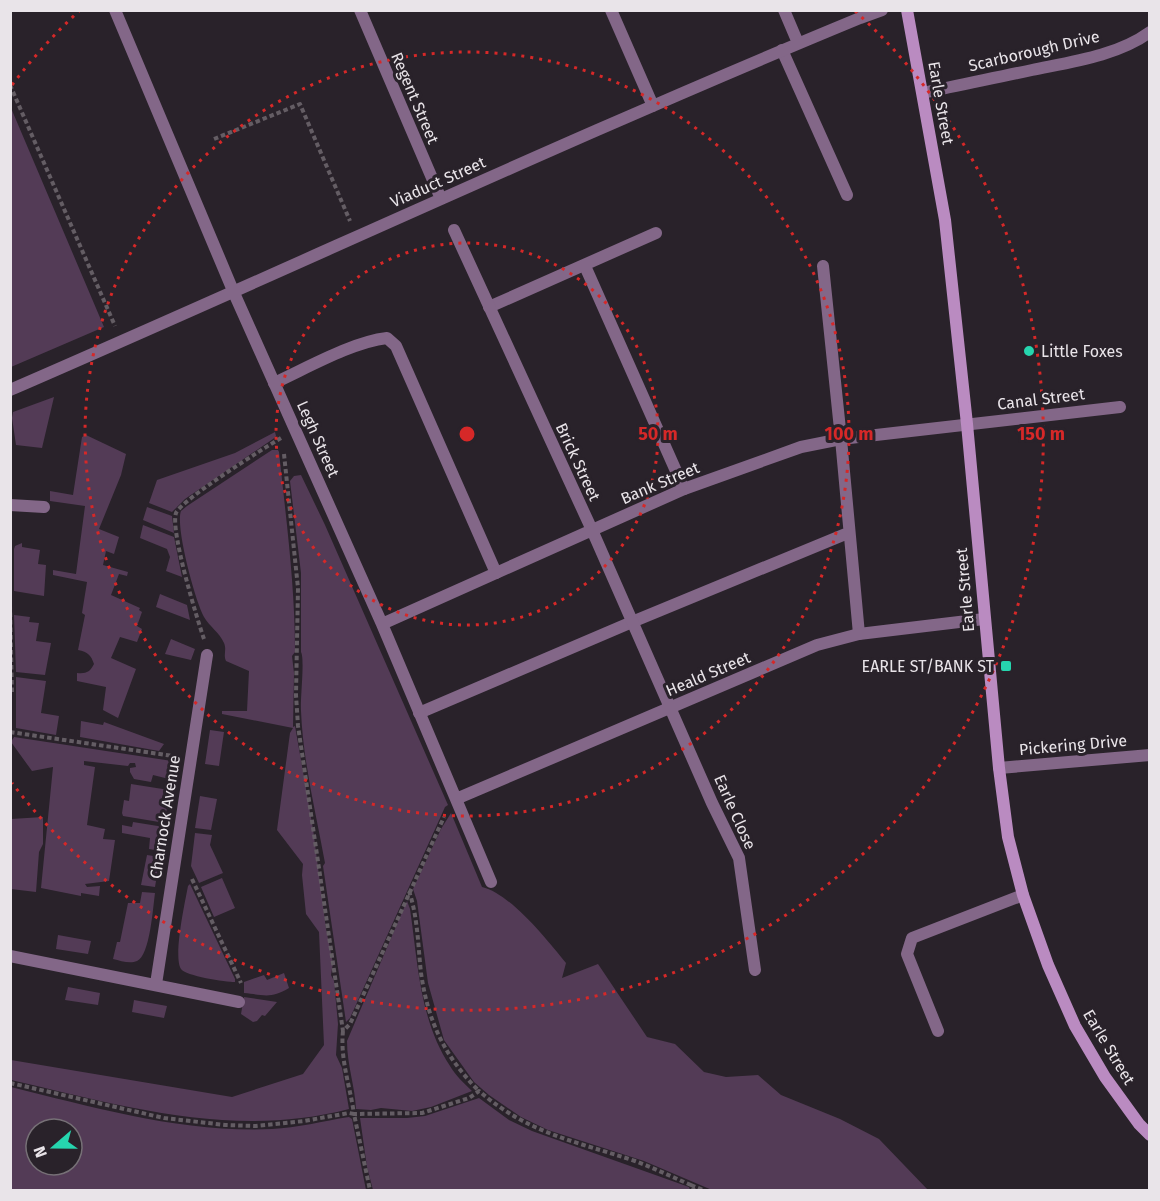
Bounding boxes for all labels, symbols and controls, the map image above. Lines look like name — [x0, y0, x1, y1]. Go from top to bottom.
street label: Scarborough Drive — [967, 27, 1101, 75]
street label: Regent Street — [387, 49, 443, 147]
street label: Earle Street — [924, 60, 958, 146]
street label: Viaduct Street — [388, 152, 489, 211]
place label: Little Foxes — [1041, 342, 1123, 361]
marker: Little Foxes — [1022, 344, 1036, 358]
street label: Canal Street — [996, 384, 1086, 414]
street label: Legh Street — [293, 398, 343, 480]
street label: Brick Street — [552, 420, 604, 504]
text: 50 m — [638, 423, 678, 445]
text: 100 m — [825, 423, 873, 445]
text: 150 m — [1017, 423, 1065, 445]
centre of rings — [457, 424, 477, 444]
street label: Bank Street — [618, 458, 702, 508]
street label: Earle Street — [952, 547, 978, 633]
street label: Heald Street — [663, 648, 753, 700]
place label: EARLE ST/BANK ST — [862, 657, 995, 676]
marker: EARLE ST/BANK ST — [999, 659, 1013, 673]
street label: Pickering Drive — [1018, 731, 1128, 759]
street label: Charnock Avenue — [146, 754, 184, 880]
street label: Earle Close — [710, 772, 760, 852]
street label: Earle Street — [1079, 1006, 1139, 1088]
north arrow — [24, 1117, 84, 1177]
text: N — [30, 1144, 51, 1160]

